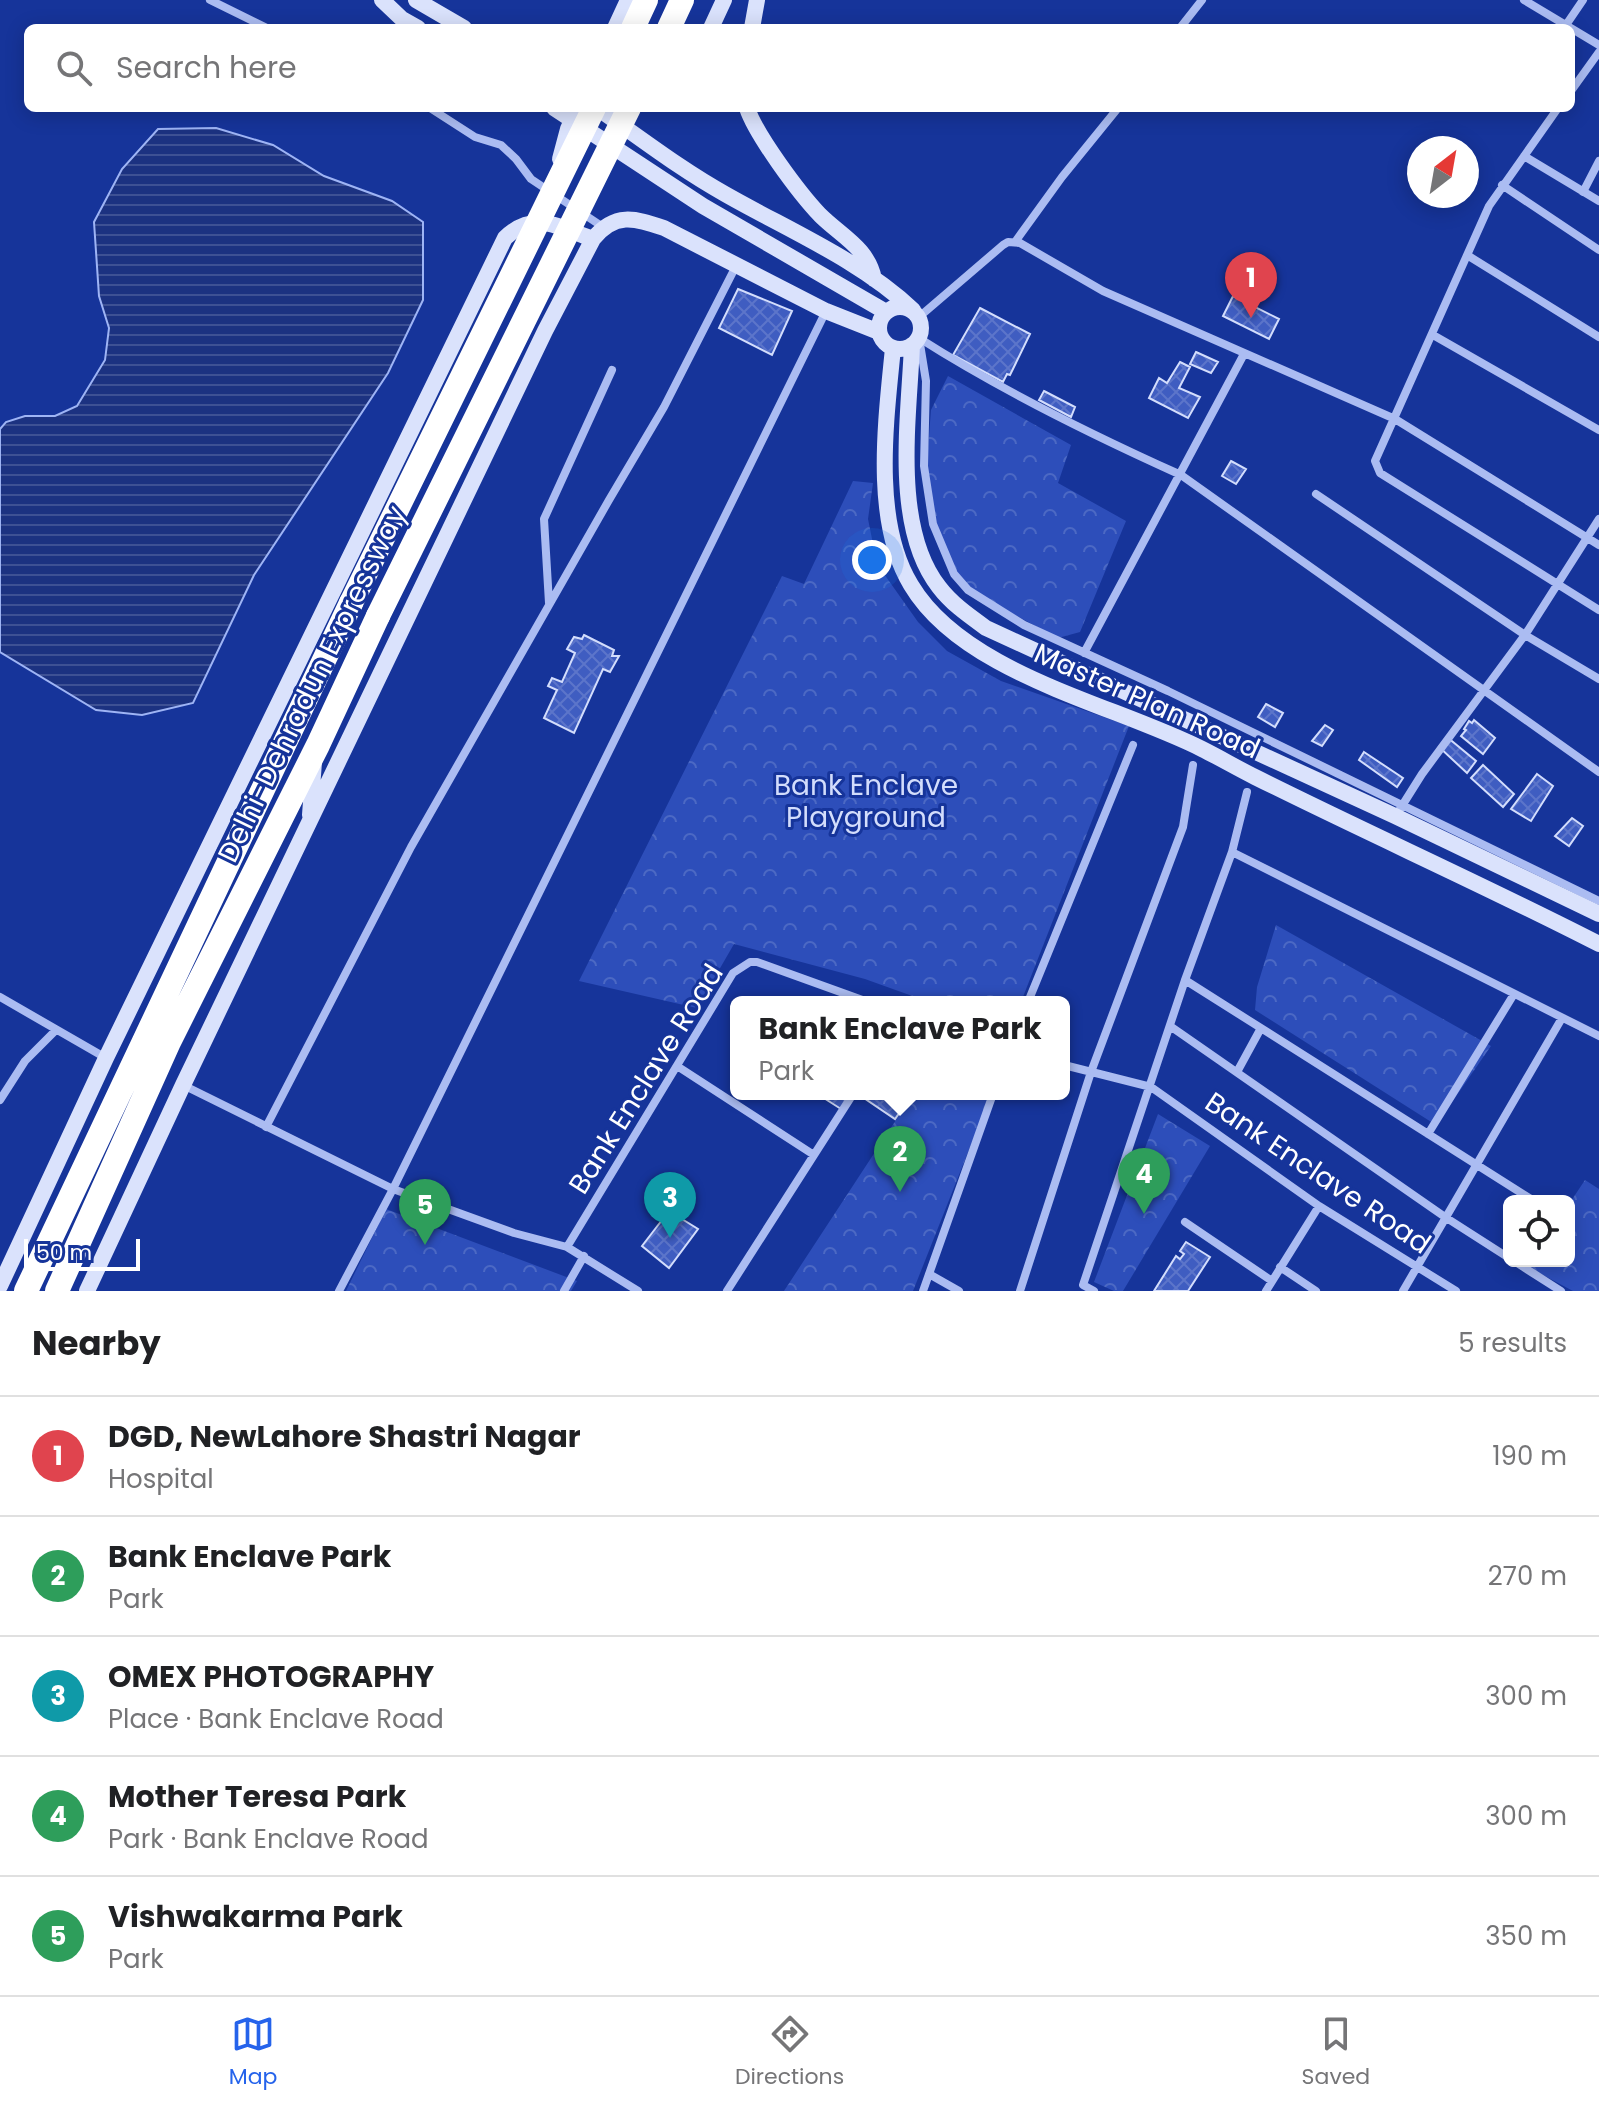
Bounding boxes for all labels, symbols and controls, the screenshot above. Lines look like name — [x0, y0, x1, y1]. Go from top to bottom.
search box — [24, 24, 1575, 112]
icon: search — [52, 46, 96, 90]
text: Search here — [116, 46, 297, 89]
north arrow — [1407, 136, 1479, 208]
pin: 1 — [1225, 252, 1277, 318]
street label: Delhi-Dehradun Expressway — [208, 499, 416, 869]
your location — [852, 540, 892, 580]
street label: Master Plan Road — [1028, 634, 1266, 768]
park label: Bank Enclave Playground — [774, 766, 958, 837]
street label: Bank Enclave Road — [559, 957, 733, 1201]
popup — [730, 996, 1070, 1100]
text: Bank Enclave Park — [758, 1007, 1042, 1050]
text: Park — [758, 1053, 814, 1089]
street label: Bank Enclave Road — [1198, 1083, 1438, 1263]
pin: 2 — [874, 1126, 926, 1192]
pin: 4 — [1118, 1148, 1170, 1214]
pin: 3 — [644, 1172, 696, 1238]
pin: 5 — [399, 1179, 451, 1245]
map controls — [1503, 1195, 1575, 1267]
button: locate — [1503, 1195, 1575, 1267]
scale bar — [24, 1235, 140, 1271]
text: 50 m — [36, 1237, 92, 1268]
text: Nearby — [32, 1319, 161, 1367]
text: 5 results — [1458, 1325, 1567, 1361]
text: DGD, NewLahore Shastri Nagar — [108, 1415, 581, 1458]
text: 1 — [53, 1438, 63, 1474]
text: 190 m — [1492, 1438, 1567, 1474]
text: Hospital — [108, 1461, 214, 1497]
text: Bank Enclave Park — [108, 1535, 391, 1578]
text: 2 — [51, 1558, 65, 1594]
text: 270 m — [1488, 1558, 1567, 1594]
text: Park — [108, 1581, 164, 1617]
text: OMEX PHOTOGRAPHY — [108, 1655, 434, 1698]
text: 3 — [50, 1678, 66, 1714]
text: 300 m — [1485, 1678, 1567, 1714]
text: Place · Bank Enclave Road — [108, 1701, 444, 1737]
text: Mother Teresa Park — [108, 1775, 406, 1818]
text: 4 — [49, 1798, 67, 1834]
text: 300 m — [1485, 1798, 1567, 1834]
text: Park · Bank Enclave Road — [108, 1821, 429, 1857]
text: Vishwakarma Park — [108, 1895, 403, 1938]
text: 5 — [50, 1918, 66, 1954]
text: 350 m — [1485, 1918, 1567, 1954]
text: Park — [108, 1941, 164, 1977]
tab: Map — [229, 2012, 277, 2093]
tab: Directions — [735, 2012, 844, 2093]
tab: Saved — [1302, 2012, 1370, 2093]

